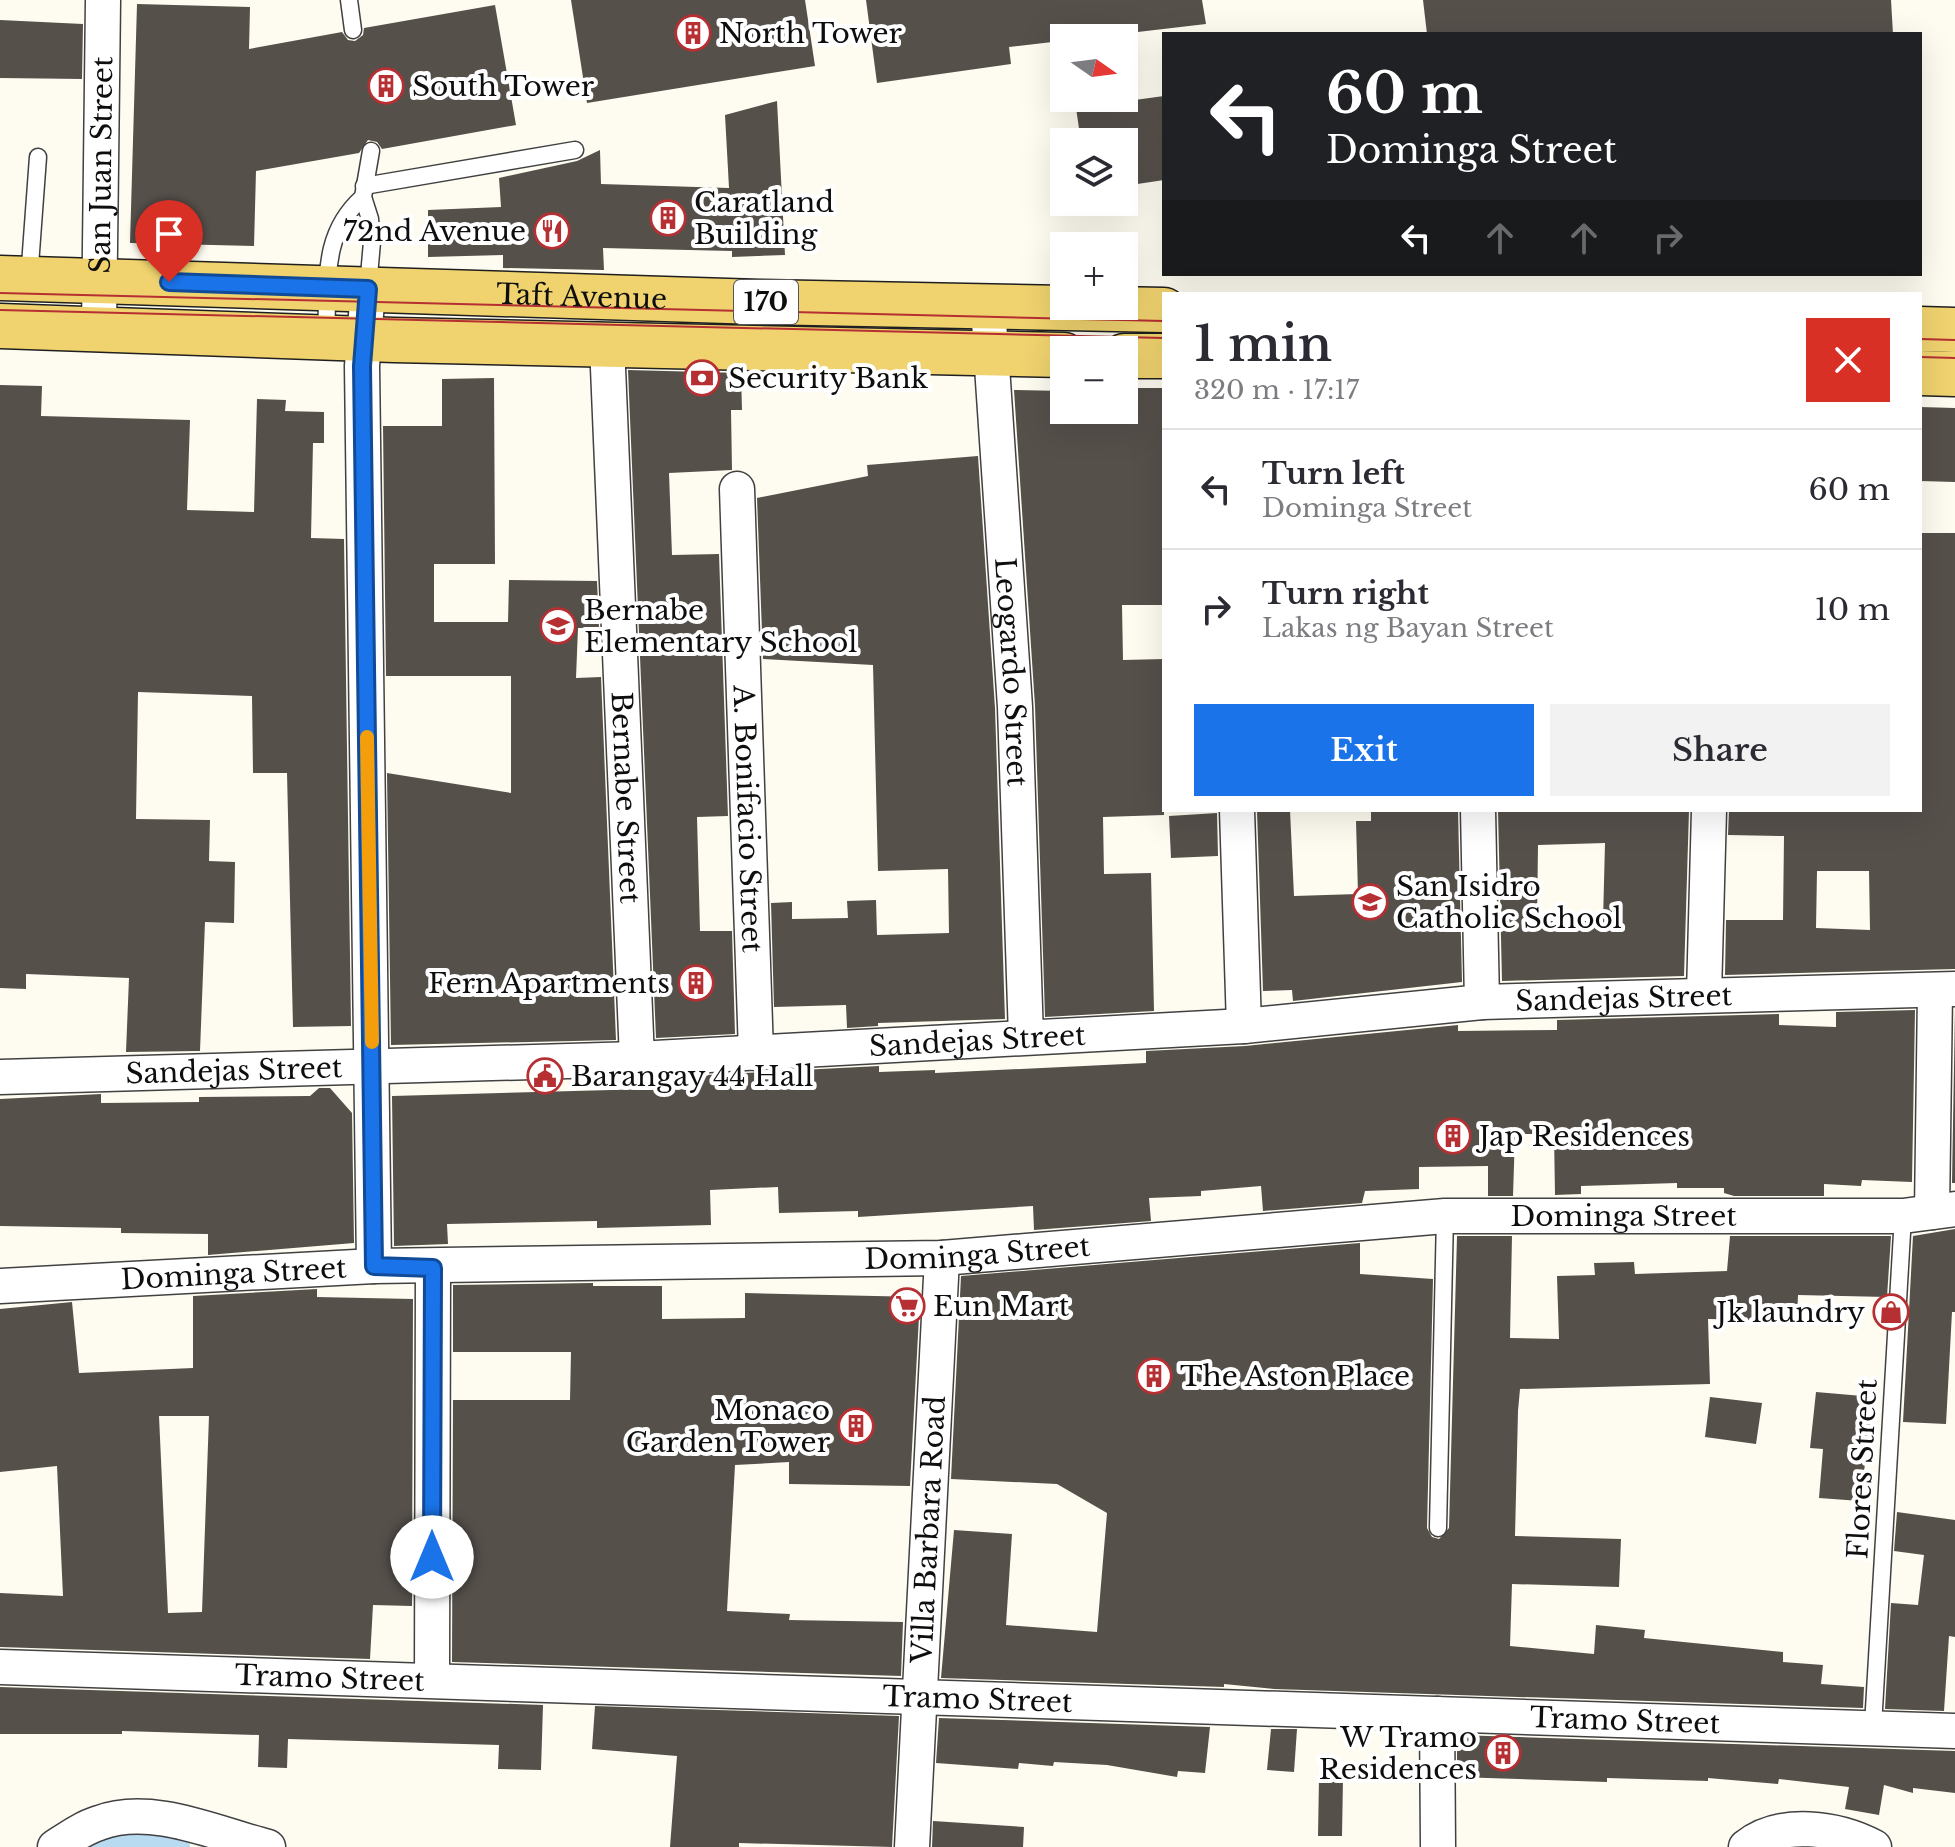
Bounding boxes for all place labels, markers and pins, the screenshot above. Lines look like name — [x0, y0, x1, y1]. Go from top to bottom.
building icon: North Tower — [674, 14, 712, 52]
place label: North Tower — [719, 16, 903, 51]
building icon: South Tower — [367, 67, 405, 105]
place label: South Tower — [412, 69, 595, 104]
place label: Caratland Building — [694, 185, 834, 252]
building icon: Caratland Building — [649, 199, 687, 237]
pin — [135, 200, 203, 282]
restaurant icon: 72nd Avenue — [533, 212, 571, 250]
place label: 72nd Avenue — [343, 214, 526, 249]
bank icon: Security Bank — [683, 359, 721, 397]
place label: Security Bank — [728, 361, 929, 396]
place label: Bernabe Elementary School — [584, 593, 857, 660]
school or university icon: Bernabe Elementary School — [539, 607, 577, 645]
place label: San Isidro Catholic School — [1396, 869, 1622, 936]
school or university icon: San Isidro Catholic School — [1351, 883, 1389, 921]
building icon: Fern Apartments — [677, 964, 715, 1002]
place label: Fern Apartments — [428, 966, 670, 1001]
public building icon: Barangay 44 Hall — [526, 1057, 564, 1095]
place label: Barangay 44 Hall — [571, 1059, 813, 1094]
building icon: Jap Residences — [1434, 1117, 1472, 1155]
place label: Jap Residences — [1475, 1119, 1690, 1154]
supermarket icon: Eun Mart — [888, 1287, 926, 1325]
place label: Eun Mart — [933, 1289, 1070, 1324]
shop icon: Jk laundry — [1872, 1293, 1910, 1331]
place label: Jk laundry — [1712, 1295, 1865, 1330]
building icon: The Aston Place — [1135, 1357, 1173, 1395]
place label: The Aston Place — [1180, 1359, 1410, 1394]
place label: Monaco Garden Tower — [626, 1393, 831, 1460]
building icon: Monaco Garden Tower — [837, 1407, 875, 1445]
place label: W Tramo Residences — [1319, 1720, 1477, 1787]
building icon: W Tramo Residences — [1484, 1734, 1522, 1772]

